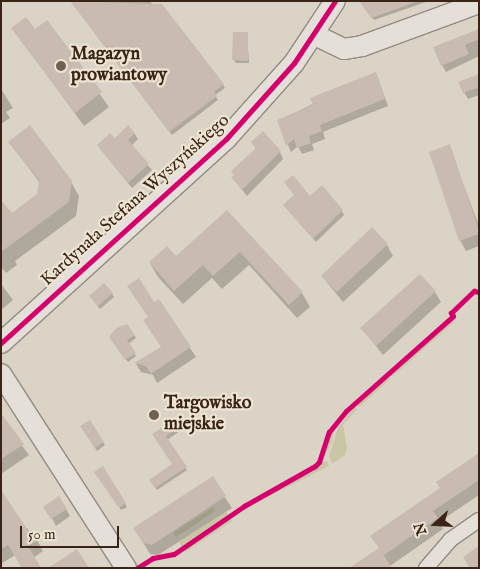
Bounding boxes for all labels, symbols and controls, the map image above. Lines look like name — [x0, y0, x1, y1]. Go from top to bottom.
place label: Magazyn prowiantowy — [71, 45, 167, 88]
marker: Magazyn prowiantowy — [55, 60, 67, 72]
street label: Kardynała Stefana Wyszyńskiego — [37, 111, 235, 291]
place label: Targowisko miejskie — [164, 394, 251, 436]
marker: Targowisko miejskie — [148, 409, 160, 421]
north arrow — [410, 499, 460, 549]
scale bar — [22, 516, 121, 548]
text: N — [410, 520, 431, 538]
text: 50 m — [28, 525, 56, 544]

